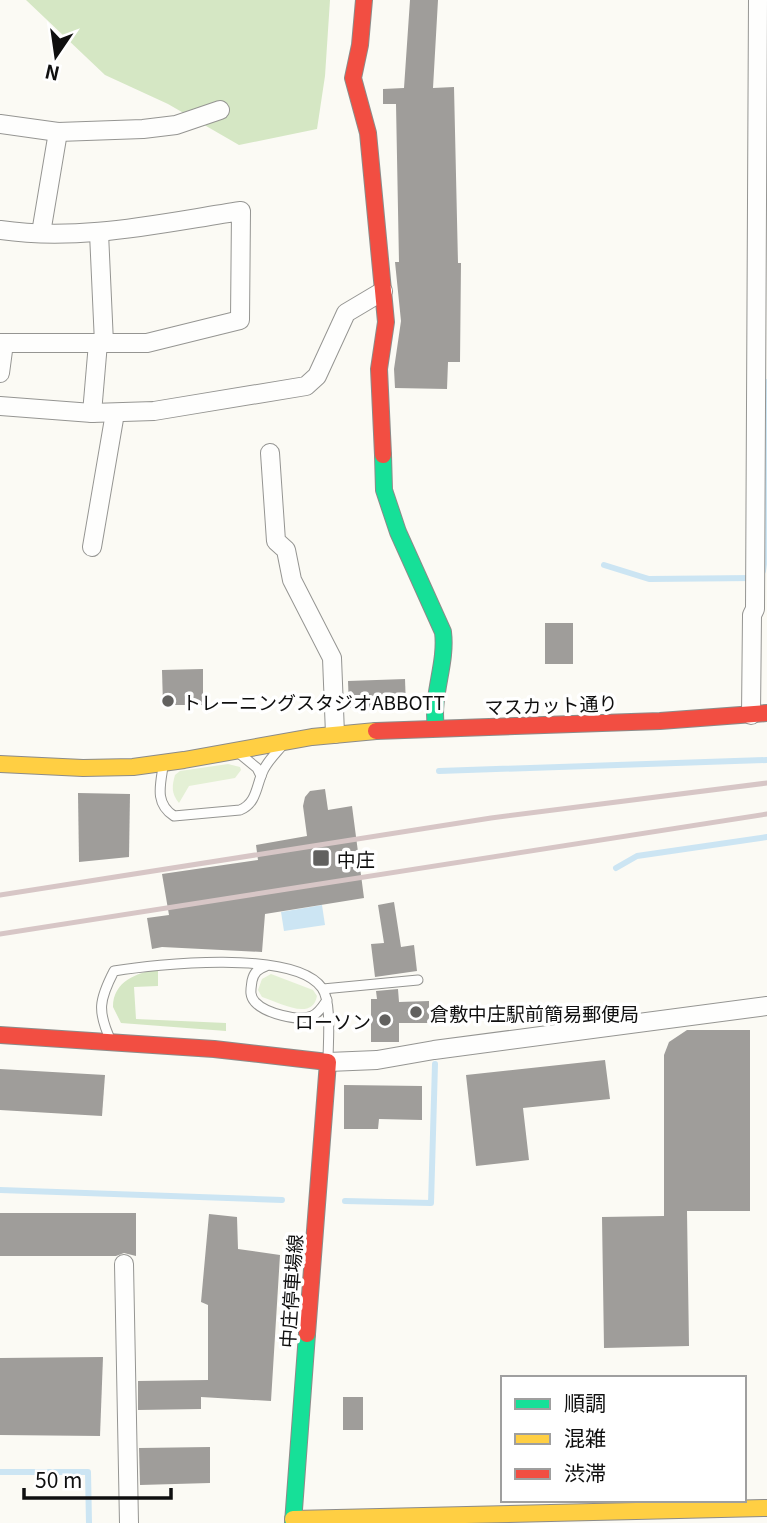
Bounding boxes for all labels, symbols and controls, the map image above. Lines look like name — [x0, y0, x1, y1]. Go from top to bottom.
north arrow — [21, 21, 91, 91]
text: N — [42, 59, 62, 89]
place label: トレーニングスタジオABBOTT — [182, 688, 445, 715]
street label: マスカット通り — [484, 688, 618, 720]
marker: トレーニングスタジオABBOTT — [160, 693, 176, 709]
place label: 中庄 — [337, 845, 375, 872]
marker: 中庄 — [311, 848, 331, 868]
place label: 倉敷中庄駅前簡易郵便局 — [430, 999, 639, 1026]
marker: 倉敷中庄駅前簡易郵便局 — [408, 1004, 424, 1020]
place label: ローソン — [295, 1007, 371, 1034]
marker: ローソン — [377, 1012, 393, 1028]
street label: 中庄停車場線 — [273, 1233, 307, 1349]
legend — [501, 1376, 746, 1502]
text: 順調 — [564, 1387, 606, 1417]
text: 混雑 — [564, 1422, 606, 1452]
scale bar — [24, 1456, 172, 1500]
text: 渋滞 — [564, 1457, 606, 1487]
text: 50 m — [35, 1464, 82, 1494]

